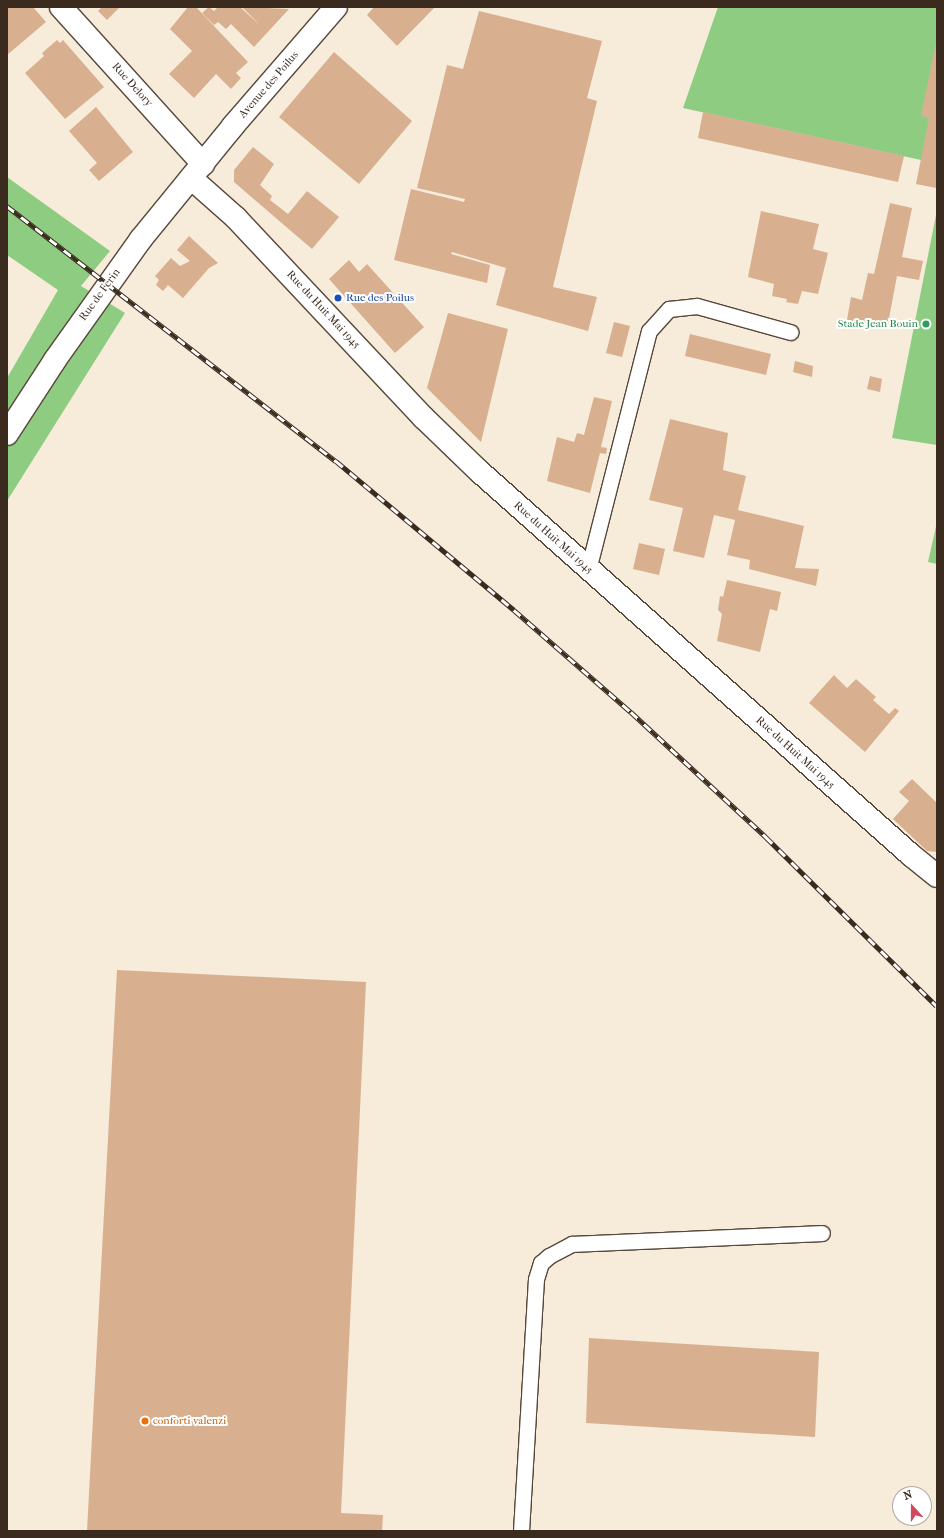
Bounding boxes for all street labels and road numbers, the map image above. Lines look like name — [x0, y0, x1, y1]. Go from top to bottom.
street label: Avenue des Poilus — [236, 49, 302, 121]
street label: Rue Delory — [109, 60, 155, 110]
street label: Rue de Ferin — [77, 266, 123, 324]
street label: Rue du Huit Mai 1945 — [283, 268, 363, 352]
street label: Rue du Huit Mai 1945 — [511, 499, 595, 577]
street label: Rue du Huit Mai 1945 — [753, 714, 837, 792]

